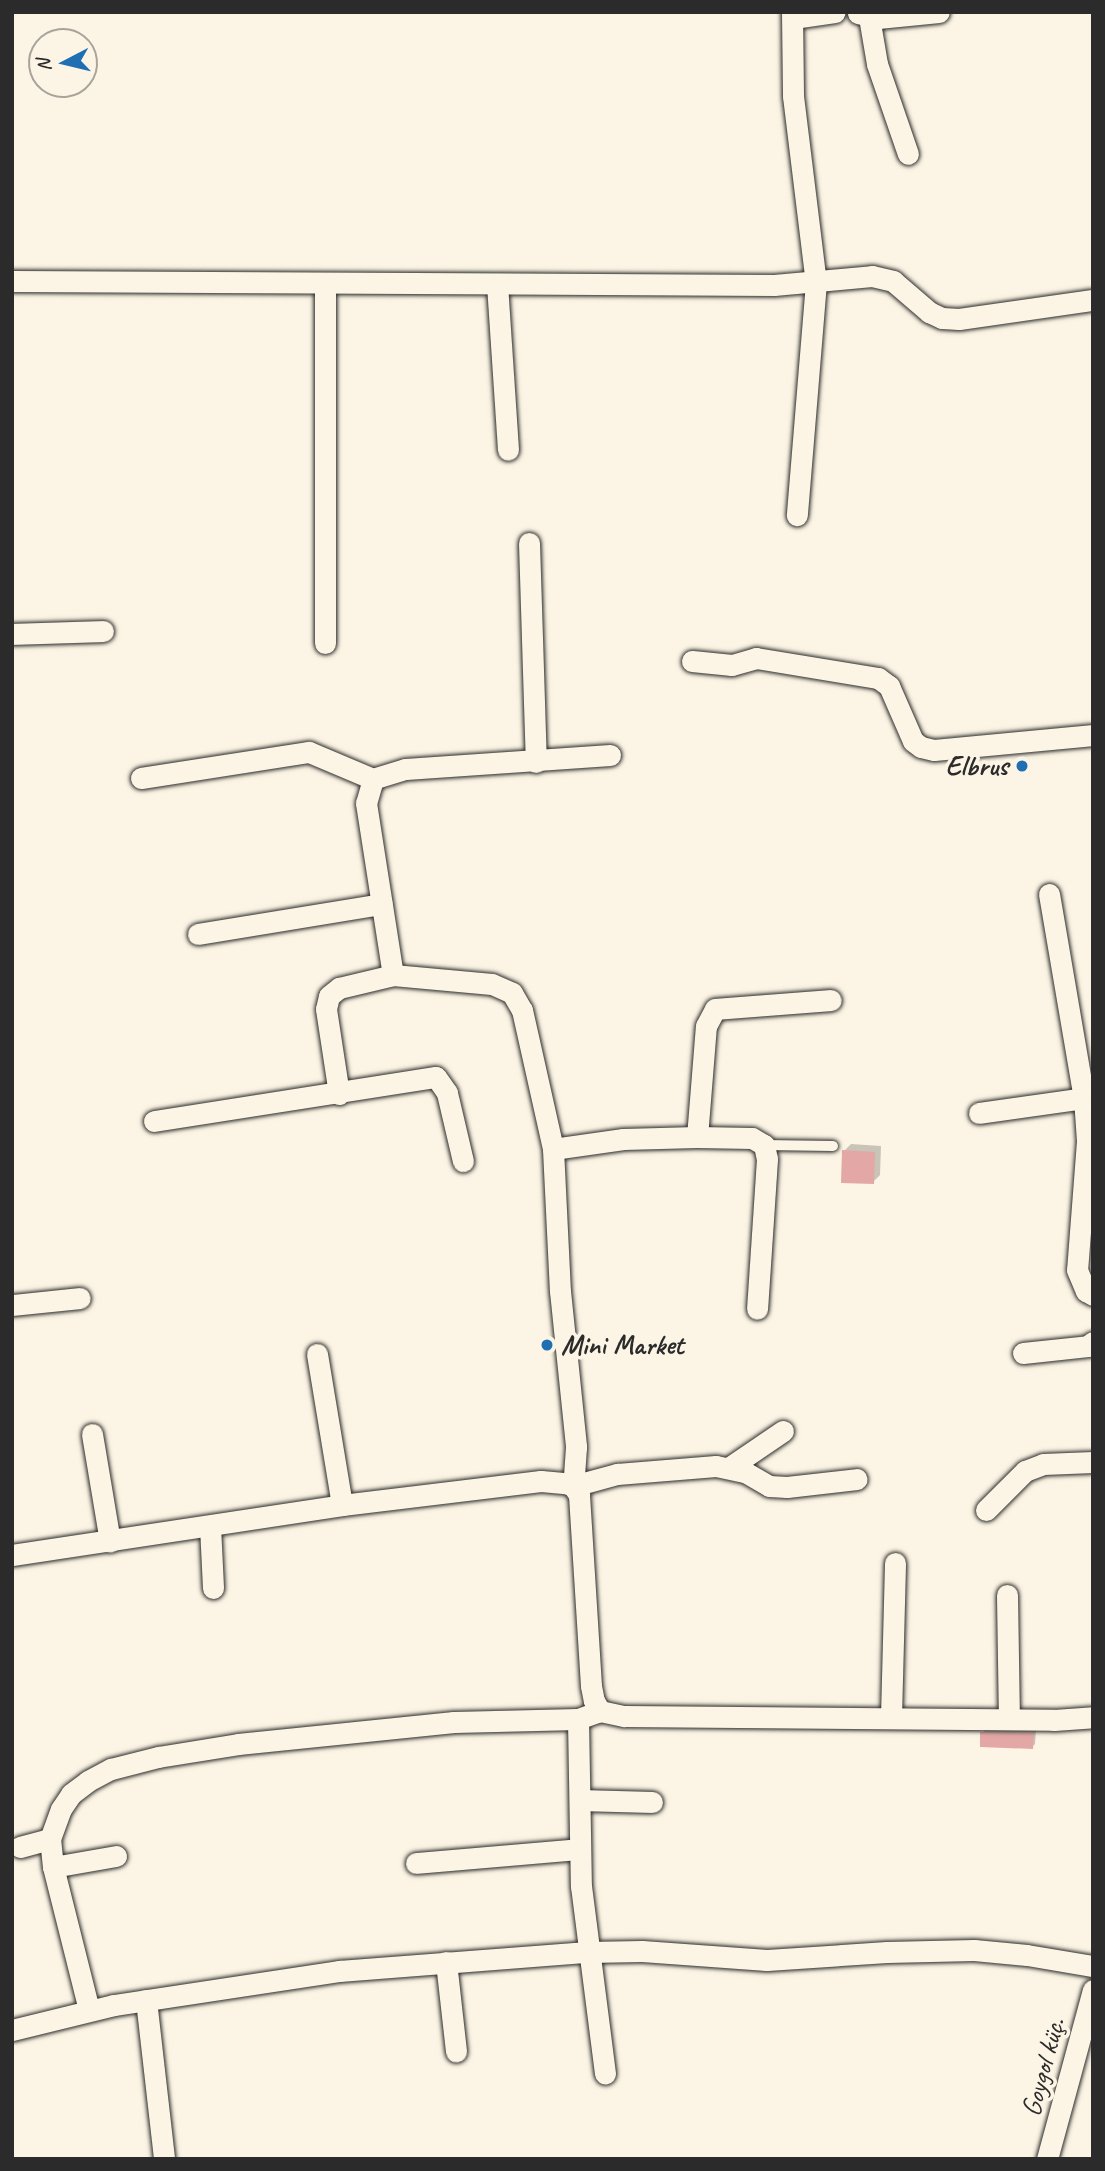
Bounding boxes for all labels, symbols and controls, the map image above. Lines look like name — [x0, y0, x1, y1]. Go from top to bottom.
north arrow — [28, 28, 98, 98]
text: N — [32, 58, 57, 73]
place label: Elbrus — [945, 749, 1008, 783]
marker: Elbrus — [1014, 758, 1030, 774]
place label: Mini Market — [561, 1328, 684, 1362]
marker: Mini Market — [539, 1337, 555, 1353]
street label: Goygol küç. — [1014, 2014, 1072, 2120]

